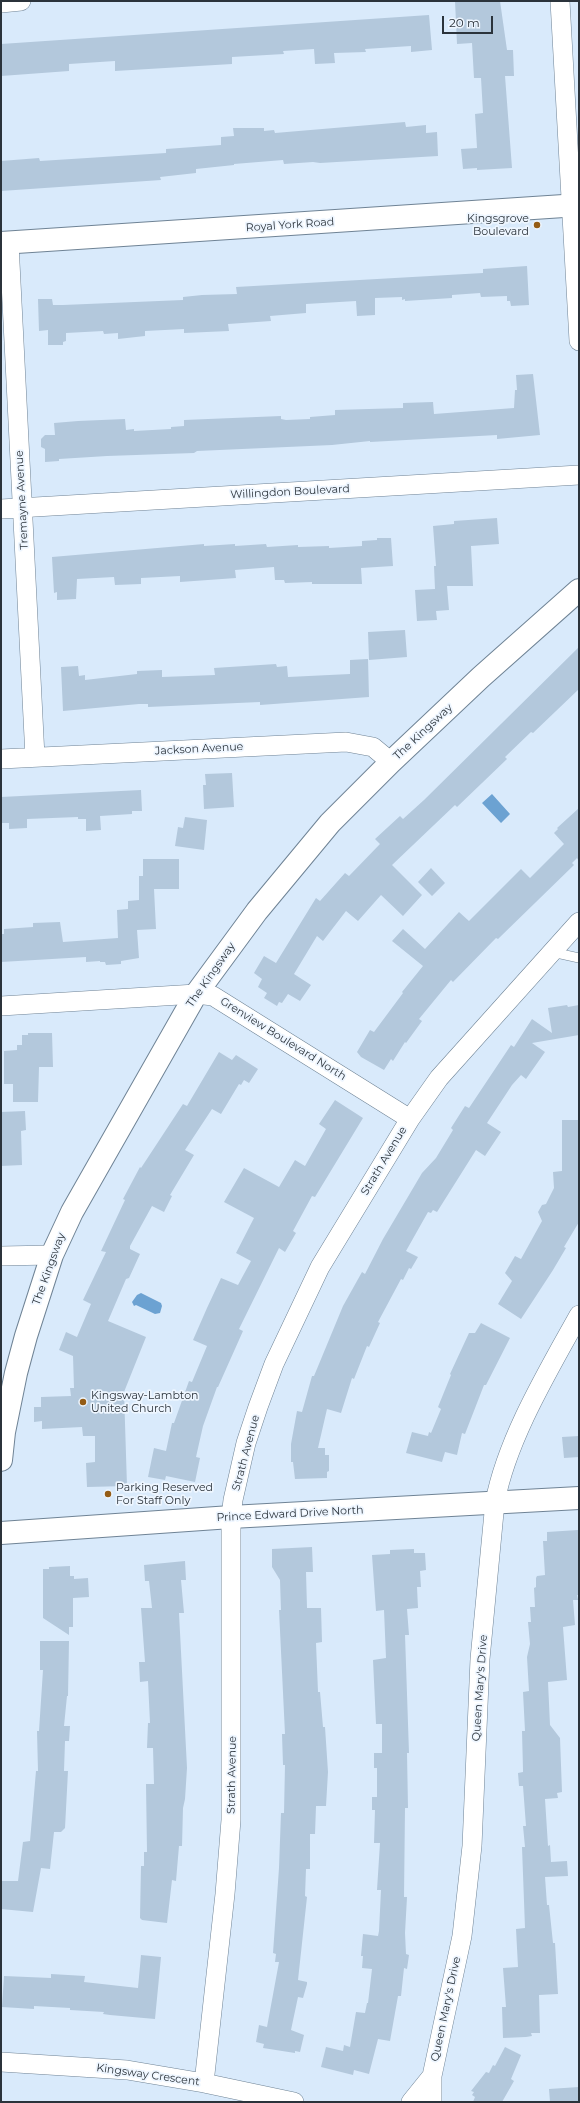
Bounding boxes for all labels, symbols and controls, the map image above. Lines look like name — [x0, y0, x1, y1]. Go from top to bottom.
scale bar — [444, 8, 495, 34]
text: 20 m — [449, 15, 480, 30]
place label: Kingsgrove Boulevard — [467, 212, 529, 238]
street label: Royal York Road — [245, 215, 335, 235]
marker: Kingsgrove Boulevard — [532, 220, 542, 230]
street label: Tremayne Avenue — [13, 450, 31, 550]
street label: Willingdon Boulevard — [230, 482, 350, 502]
street label: The Kingsway — [391, 701, 455, 763]
street label: Jackson Avenue — [154, 740, 244, 758]
street label: The Kingsway — [184, 940, 238, 1010]
street label: Grenview Boulevard North — [218, 995, 348, 1083]
street label: Strath Avenue — [358, 1124, 410, 1198]
street label: The Kingsway — [30, 1231, 68, 1307]
place label: Kingsway-Lambton United Church — [91, 1389, 198, 1415]
marker: Kingsway-Lambton United Church — [78, 1397, 88, 1407]
street label: Strath Avenue — [230, 1414, 262, 1492]
place label: Parking Reserved For Staff Only — [116, 1481, 213, 1507]
marker: Parking Reserved For Staff Only — [103, 1489, 113, 1499]
street label: Prince Edward Drive North — [216, 1504, 364, 1524]
street label: Queen Mary's Drive — [470, 1634, 490, 1742]
street label: Strath Avenue — [225, 1736, 239, 1814]
street label: Queen Mary's Drive — [428, 1955, 464, 2063]
street label: Kingsway Crescent — [95, 2061, 201, 2089]

